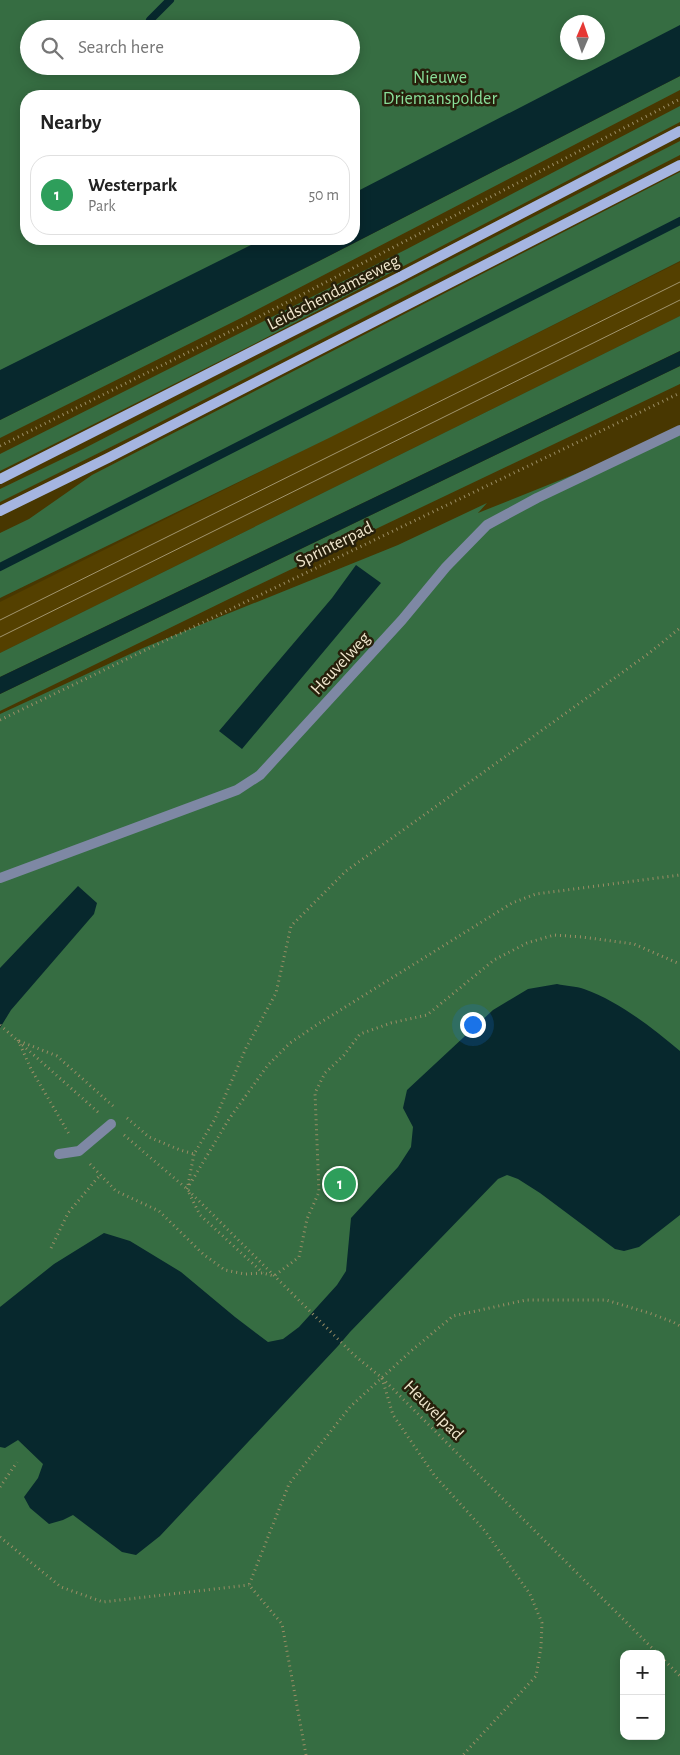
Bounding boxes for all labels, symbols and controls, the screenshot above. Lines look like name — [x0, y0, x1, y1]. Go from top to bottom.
north arrow — [560, 15, 605, 60]
search box — [20, 20, 360, 75]
icon: search — [38, 34, 66, 62]
text: Search here — [78, 38, 164, 57]
park label: Nieuwe Driemanspolder — [383, 69, 497, 108]
text: Nearby — [40, 112, 101, 133]
text: Westerpark — [88, 176, 177, 195]
text: 1 — [54, 187, 60, 203]
text: 50 m — [308, 187, 339, 203]
text: Park — [88, 198, 116, 214]
street label: Leidschendamseweg — [265, 252, 402, 334]
street label: Sprinterpad — [293, 519, 376, 571]
street label: Heuvelweg — [308, 629, 374, 698]
your location — [460, 1012, 486, 1038]
pin: 1 — [324, 1165, 356, 1203]
street label: Heuvelpad — [400, 1377, 467, 1444]
map controls — [620, 1650, 665, 1740]
button: + — [620, 1650, 665, 1695]
button: − — [620, 1695, 665, 1740]

